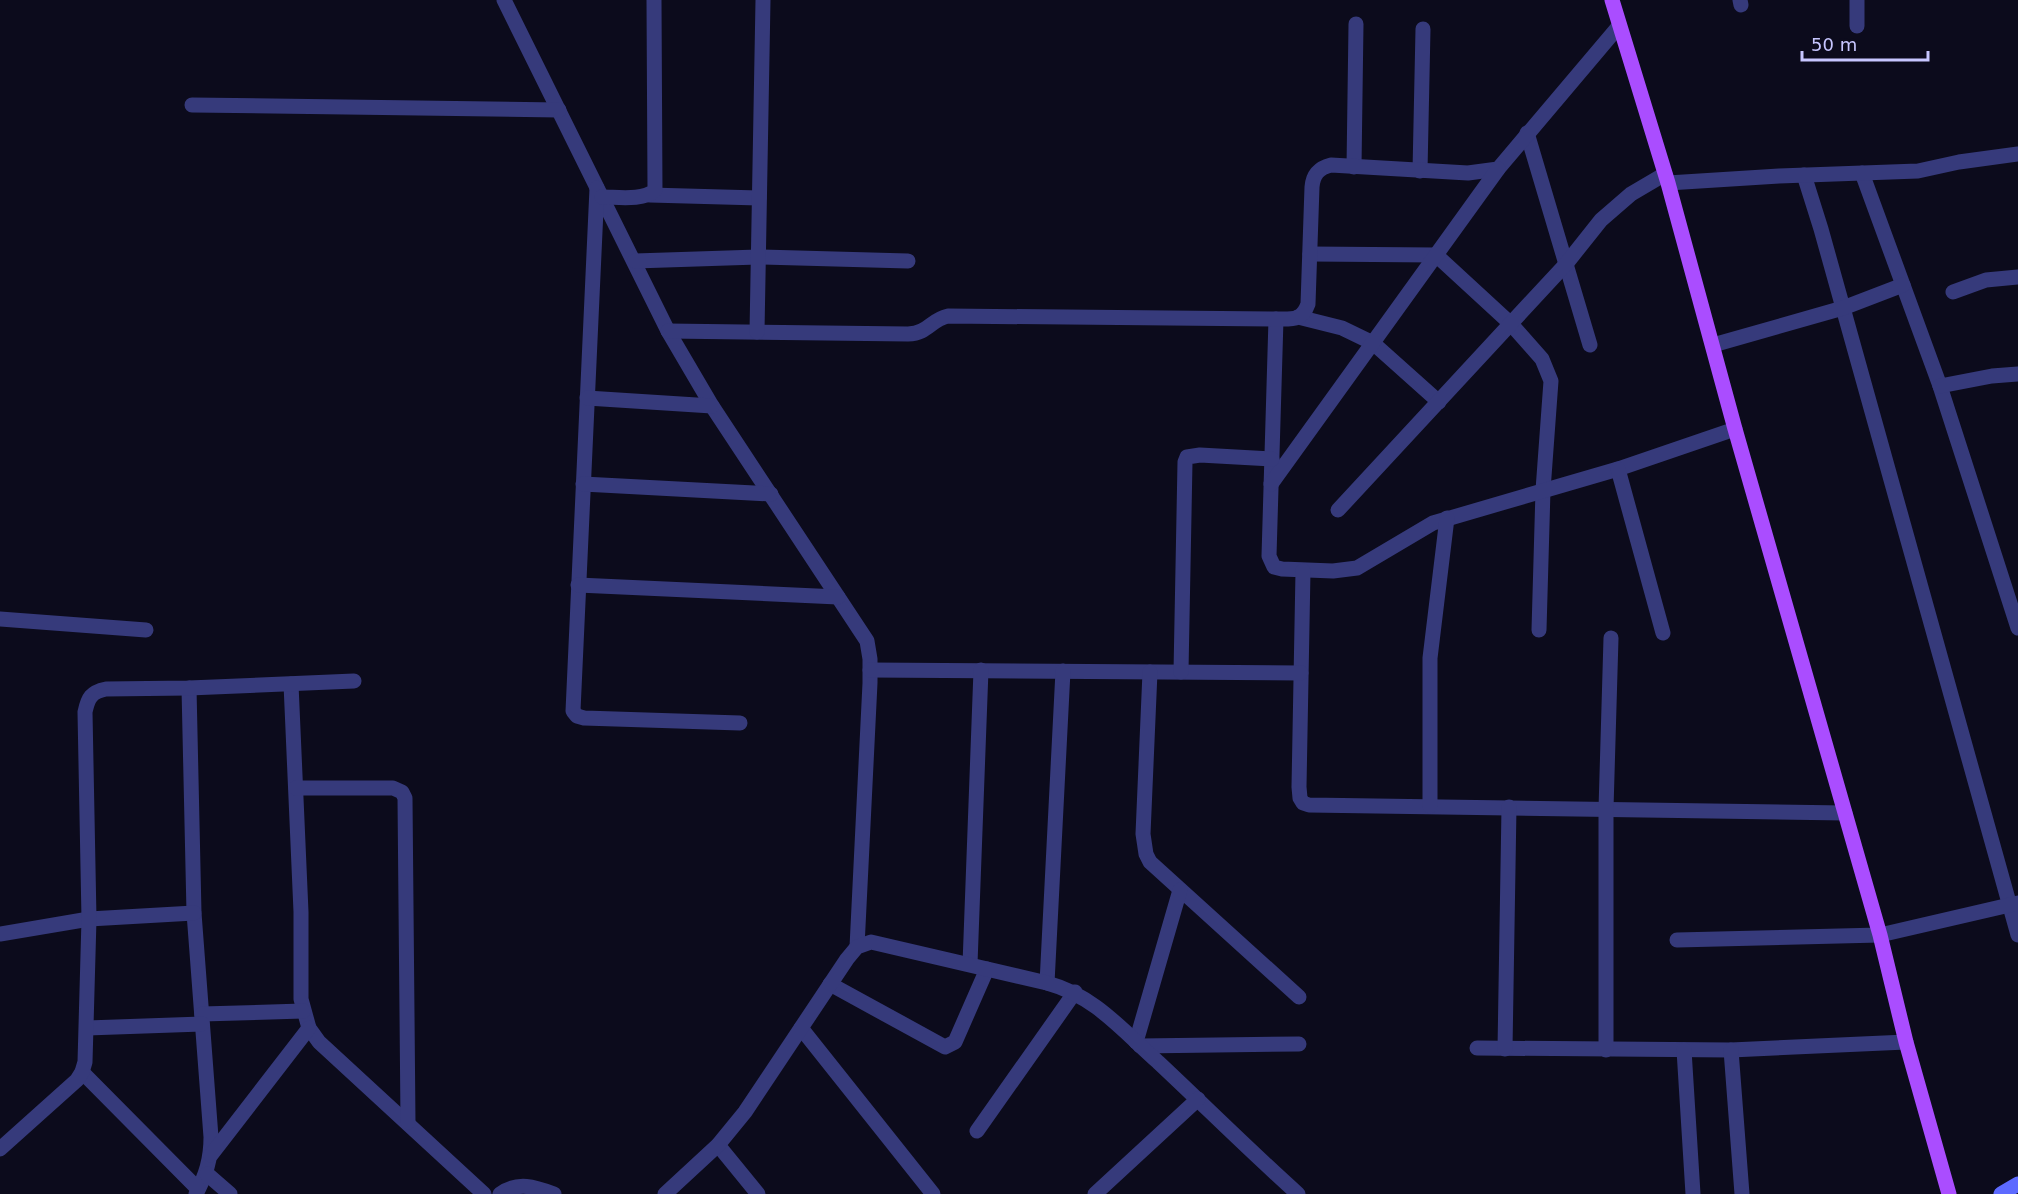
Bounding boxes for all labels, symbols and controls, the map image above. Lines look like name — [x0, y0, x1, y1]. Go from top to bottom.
scale bar — [1802, 24, 1928, 62]
text: 50 m — [1811, 34, 1857, 55]

